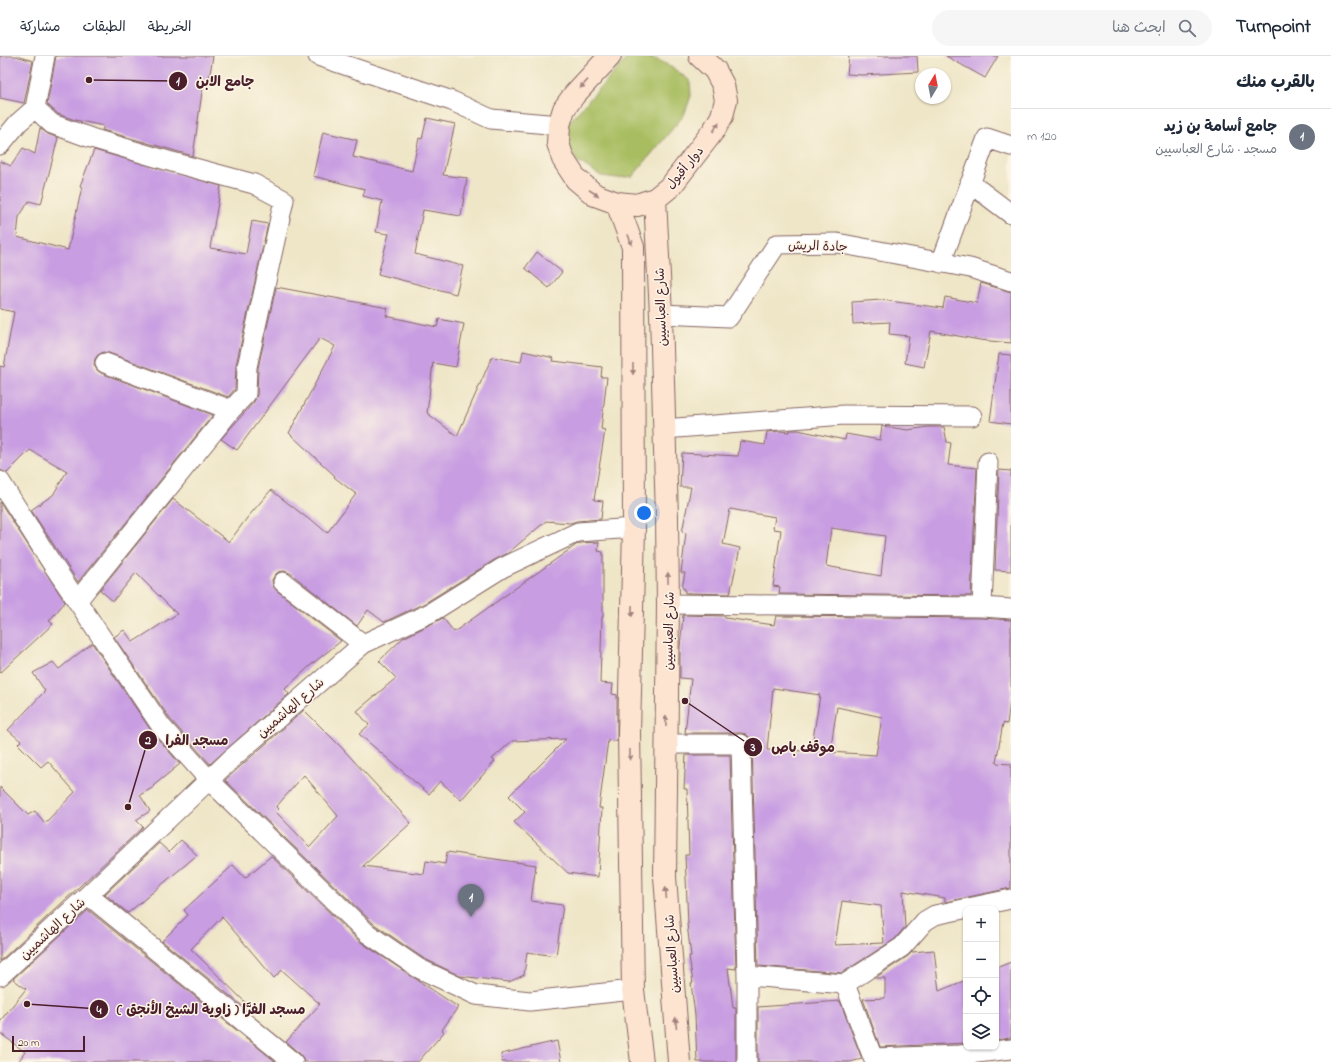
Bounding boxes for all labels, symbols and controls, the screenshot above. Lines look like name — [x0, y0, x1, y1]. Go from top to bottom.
search box — [932, 10, 1212, 46]
text: Turnpoint — [1236, 14, 1311, 41]
text: مشاركة — [20, 17, 60, 38]
text: الطبقات — [82, 17, 126, 38]
text: الخريطة — [148, 17, 191, 38]
text: ابحث هنا — [1112, 17, 1166, 39]
icon: search — [1176, 17, 1198, 39]
callout: جامع الابن — [168, 68, 263, 94]
north arrow — [915, 68, 951, 104]
text: بالقرب منك — [1236, 70, 1315, 95]
text: جامع الابن — [196, 72, 254, 93]
text: 1 — [176, 73, 180, 91]
one-way arrow — [579, 79, 588, 89]
text: جامع أسامة بن زيد — [1164, 116, 1277, 138]
one-way arrow — [712, 122, 720, 132]
text: 120 m — [1027, 127, 1057, 146]
text: 1 — [1300, 127, 1304, 146]
text: مسجد · شارع العباسيين — [1155, 140, 1277, 159]
street label: دوار أقيول — [662, 142, 709, 194]
one-way arrow — [589, 189, 599, 197]
one-way arrow — [627, 234, 633, 246]
street label: جادة الريش — [788, 236, 848, 257]
street label: شارع العباسيين — [651, 267, 672, 347]
one-way arrow — [630, 363, 636, 376]
your location — [634, 503, 654, 523]
one-way arrow — [665, 571, 671, 584]
street label: شارع العباسيين — [659, 591, 680, 671]
one-way arrow — [629, 605, 635, 618]
street label: شارع الهاشميين — [253, 673, 329, 743]
one-way arrow — [663, 715, 670, 727]
callout: مسجد الفرا — [138, 727, 237, 753]
text: مسجد الفرا — [166, 731, 228, 752]
text: 2 — [144, 732, 151, 750]
callout: موقف باص — [743, 734, 843, 760]
text: موقف باص — [771, 738, 835, 759]
text: 3 — [750, 739, 756, 757]
one-way arrow — [626, 749, 633, 761]
pin: 1 — [458, 884, 484, 917]
one-way arrow — [663, 887, 670, 899]
street label: شارع الهاشميين — [16, 894, 90, 965]
map controls — [963, 906, 999, 1050]
button: + — [963, 906, 999, 942]
street label: شارع العباسيين — [660, 914, 685, 994]
button: − — [963, 942, 999, 978]
button: locate — [963, 978, 999, 1014]
callout: مسجد الفرَّا ( زاوية الشيخ الأنجق ) — [89, 996, 313, 1022]
text: مسجد الفرَّا ( زاوية الشيخ الأنجق ) — [116, 999, 305, 1021]
text: 4 — [96, 1002, 102, 1020]
button: layers — [963, 1014, 999, 1050]
one-way arrow — [672, 1017, 679, 1029]
scale bar — [12, 1034, 85, 1053]
text: 20 m — [18, 1035, 40, 1051]

